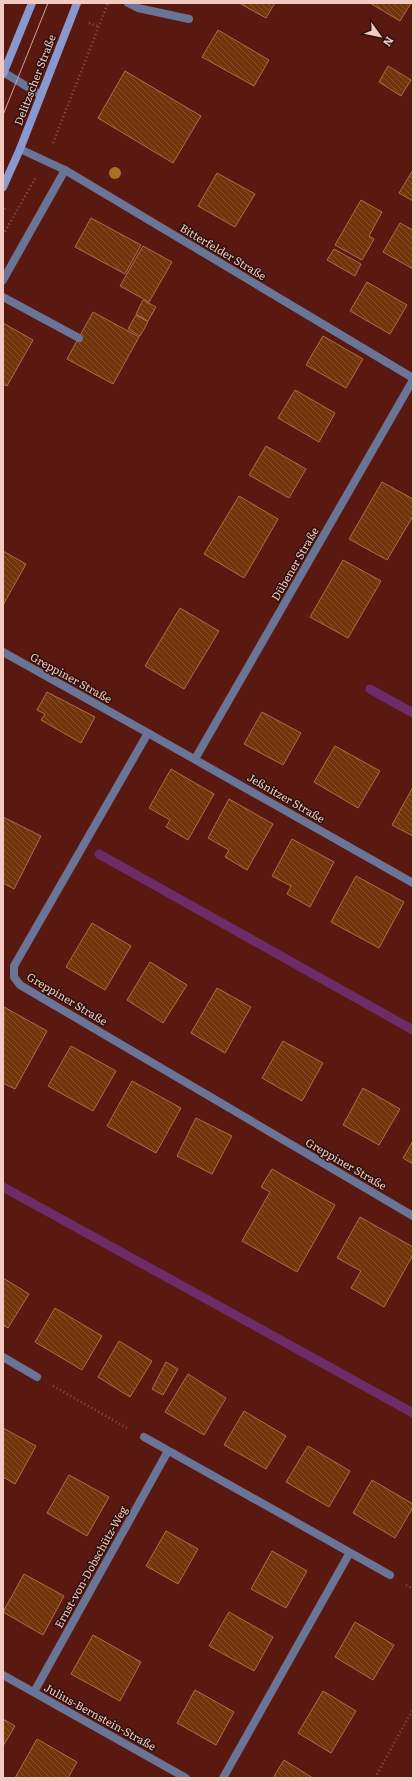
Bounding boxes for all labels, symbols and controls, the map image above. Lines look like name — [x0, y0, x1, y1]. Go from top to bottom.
north arrow — [360, 16, 400, 56]
street label: Delitzscher Straße — [9, 32, 59, 127]
text: N — [380, 34, 398, 50]
street label: Bitterfelder Straße — [177, 219, 270, 283]
street label: Dübener Straße — [267, 523, 322, 603]
street label: Greppiner Straße — [28, 648, 116, 706]
street label: Jeßnitzer Straße — [245, 768, 329, 826]
street label: Greppiner Straße — [24, 968, 111, 1029]
street label: Greppiner Straße — [303, 1133, 390, 1193]
street label: Ernst-von-Dobschütz-Weg — [50, 1502, 131, 1630]
street label: Julius-Bernstein-Straße — [42, 1679, 160, 1754]

